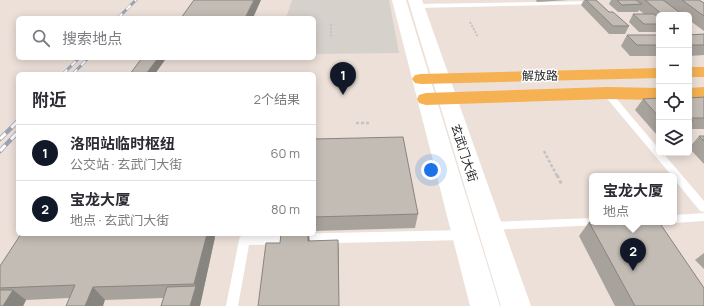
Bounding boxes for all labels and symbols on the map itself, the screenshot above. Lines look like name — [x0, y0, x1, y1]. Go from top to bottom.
pin: 1 — [330, 62, 356, 95]
street label: 解放路 — [522, 67, 558, 84]
street label: 玄武门大街 — [447, 122, 482, 184]
your location — [421, 160, 441, 180]
pin: 2 — [620, 238, 646, 271]

